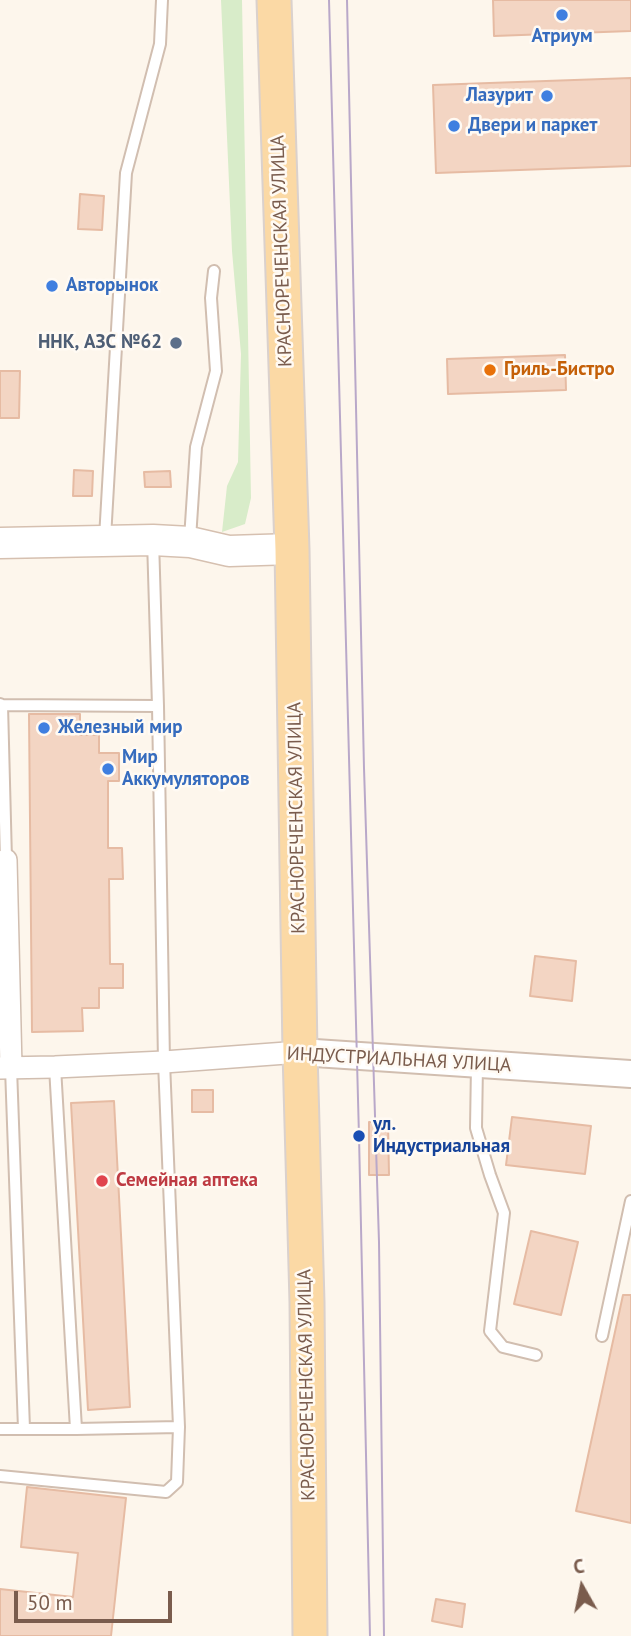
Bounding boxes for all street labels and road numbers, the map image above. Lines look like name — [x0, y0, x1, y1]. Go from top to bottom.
street label: КРАСНОРЕЧЕНСКАЯ УЛИЦА — [267, 135, 297, 367]
street label: КРАСНОРЕЧЕНСКАЯ УЛИЦА — [284, 702, 310, 934]
street label: ИНДУСТРИАЛЬНАЯ УЛИЦА — [286, 1043, 512, 1077]
street label: КРАСНОРЕЧЕНСКАЯ УЛИЦА — [294, 1269, 320, 1501]

